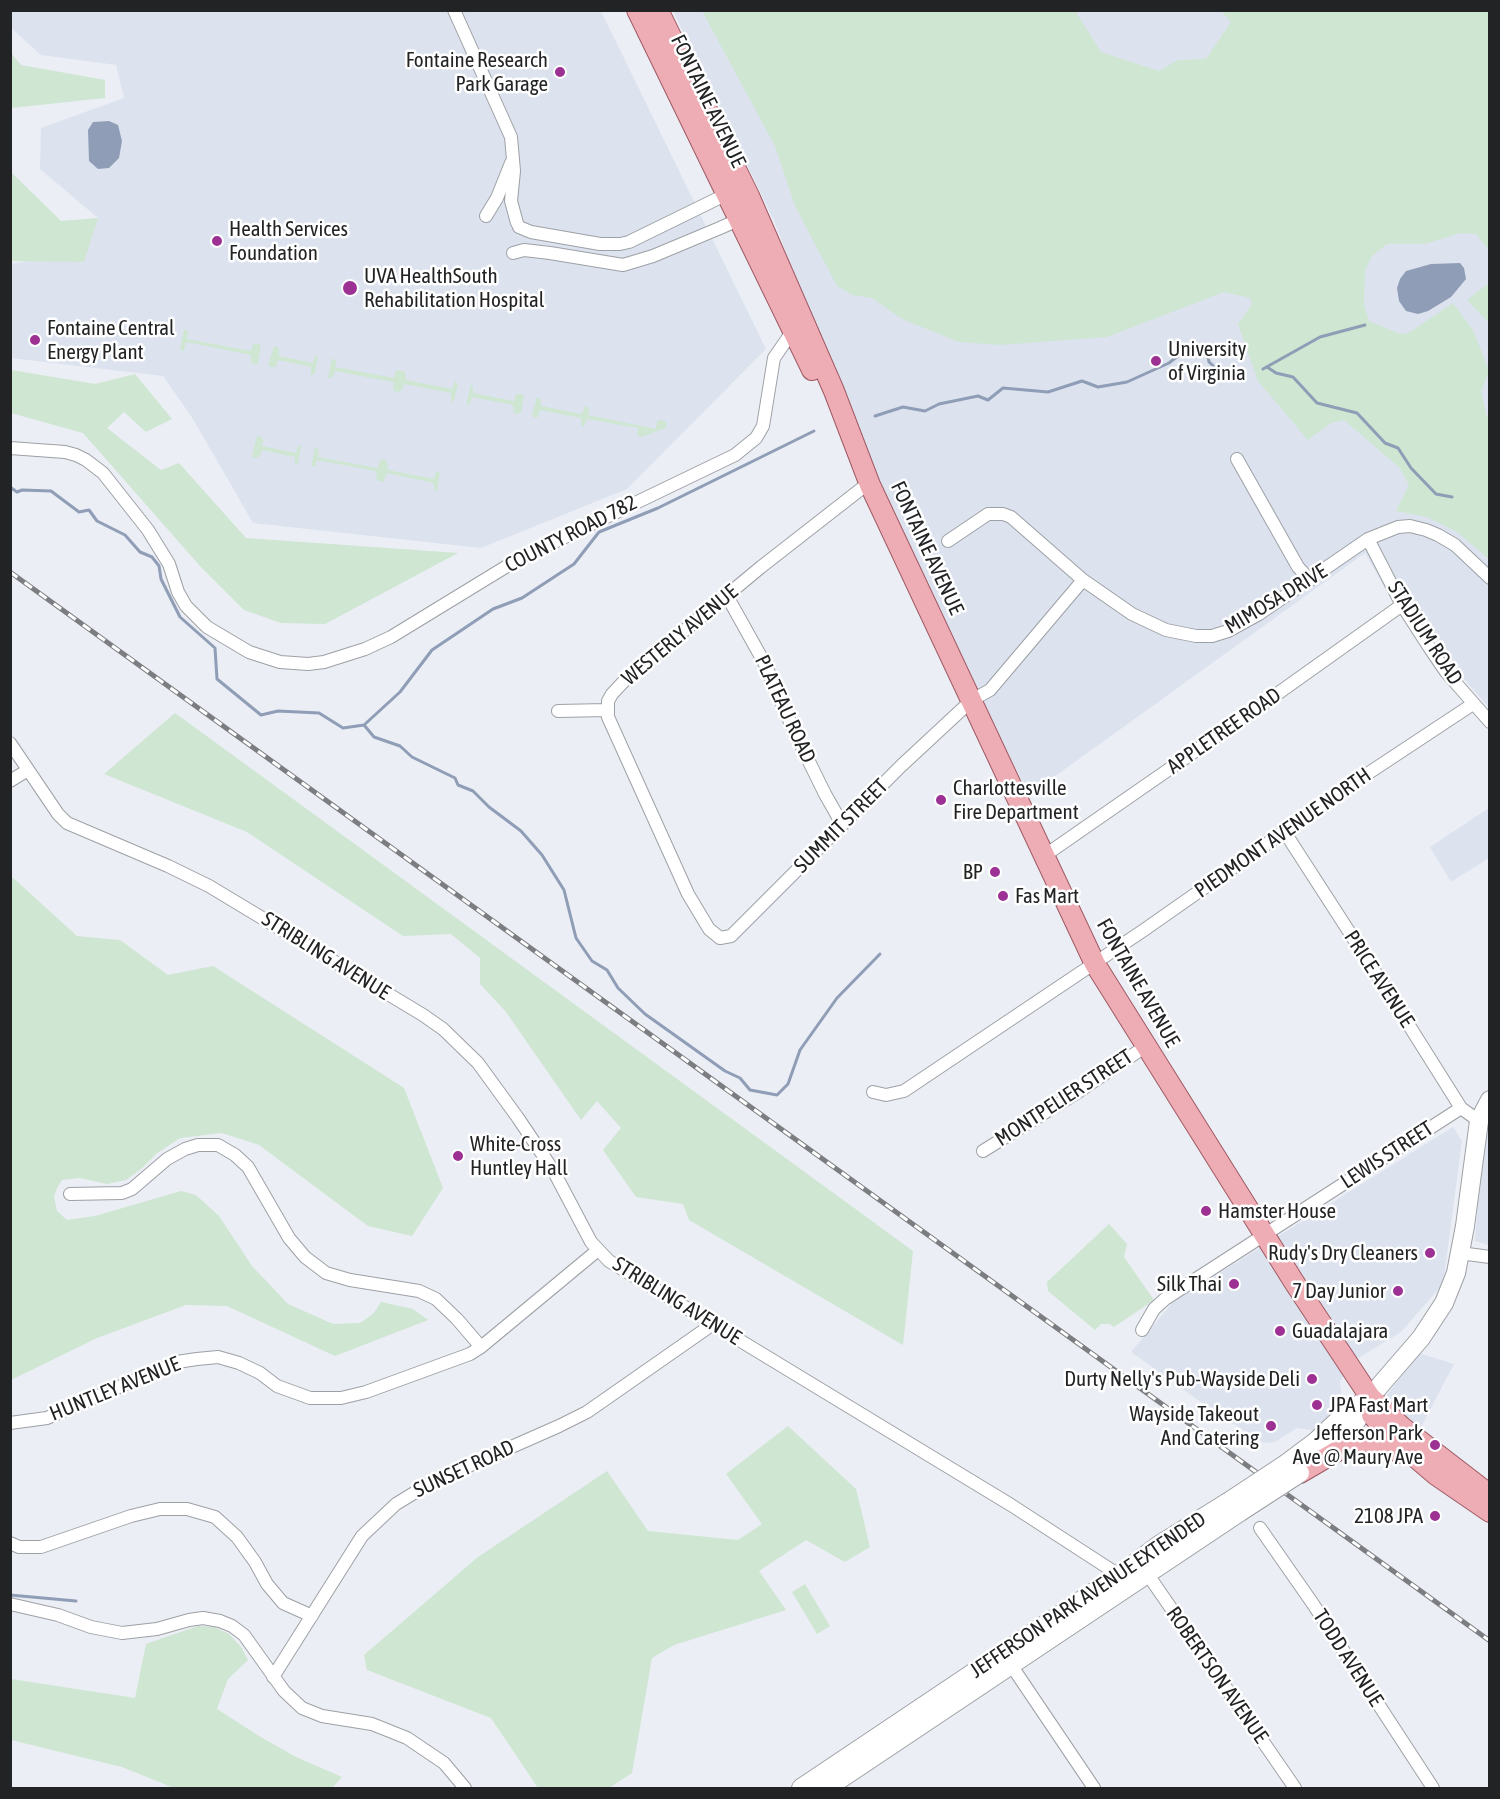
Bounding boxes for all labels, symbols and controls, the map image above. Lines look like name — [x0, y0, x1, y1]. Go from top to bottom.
street label: FONTAINE AVENUE — [665, 31, 751, 171]
place label: Fontaine Research Park Garage — [406, 47, 548, 97]
marker: Fontaine Research Park Garage — [553, 65, 567, 79]
place label: Health Services Foundation — [229, 216, 348, 266]
marker: Health Services Foundation — [210, 234, 224, 248]
place label: UVA HealthSouth Rehabilitation Hospital — [364, 263, 544, 313]
marker: UVA HealthSouth Rehabilitation Hospital — [341, 279, 359, 297]
place label: Fontaine Central Energy Plant — [47, 315, 175, 365]
marker: Fontaine Central Energy Plant — [28, 333, 42, 347]
place label: University of Virginia — [1168, 336, 1247, 386]
marker: University of Virginia — [1149, 354, 1163, 368]
street label: FONTAINE AVENUE — [885, 477, 969, 619]
street label: COUNTY ROAD 782 — [501, 490, 641, 578]
street label: MIMOSA DRIVE — [1220, 559, 1332, 639]
street label: STADIUM ROAD — [1382, 576, 1468, 690]
street label: WESTERLY AVENUE — [617, 579, 743, 691]
street label: PLATEAU ROAD — [749, 651, 821, 767]
street label: APPLETREE ROAD — [1162, 683, 1286, 779]
street label: PIEDMONT AVENUE NORTH — [1190, 763, 1376, 903]
street label: SUMMIT STREET — [789, 774, 893, 878]
place label: Charlottesville Fire Department — [953, 775, 1079, 825]
marker: Charlottesville Fire Department — [934, 793, 948, 807]
place label: BP — [963, 859, 983, 885]
marker: BP — [988, 865, 1002, 879]
place label: Fas Mart — [1015, 883, 1079, 909]
marker: Fas Mart — [996, 889, 1010, 903]
street label: STRIBLING AVENUE — [257, 906, 395, 1006]
street label: FONTAINE AVENUE — [1091, 914, 1185, 1052]
street label: PRICE AVENUE — [1338, 926, 1420, 1032]
street label: MONTPELIER STREET — [991, 1044, 1137, 1152]
street label: LEWIS STREET — [1336, 1116, 1438, 1194]
place label: White-Cross Huntley Hall — [470, 1131, 568, 1181]
marker: White-Cross Huntley Hall — [451, 1149, 465, 1163]
place label: Hamster House — [1218, 1198, 1336, 1224]
marker: Hamster House — [1199, 1204, 1213, 1218]
place label: Rudy's Dry Cleaners — [1268, 1240, 1418, 1266]
marker: Rudy's Dry Cleaners — [1423, 1246, 1437, 1260]
street label: STRIBLING AVENUE — [608, 1251, 746, 1351]
place label: Silk Thai — [1157, 1271, 1222, 1297]
marker: Silk Thai — [1227, 1277, 1241, 1291]
place label: 7 Day Junior — [1292, 1278, 1386, 1304]
marker: 7 Day Junior — [1391, 1284, 1405, 1298]
place label: Guadalajara — [1292, 1318, 1388, 1344]
marker: Guadalajara — [1273, 1324, 1287, 1338]
street label: HUNTLEY AVENUE — [46, 1351, 184, 1427]
place label: Durty Nelly's Pub-Wayside Deli — [1064, 1366, 1300, 1392]
marker: Durty Nelly's Pub-Wayside Deli — [1305, 1372, 1319, 1386]
place label: JPA Fast Mart — [1329, 1392, 1428, 1418]
marker: JPA Fast Mart — [1310, 1398, 1324, 1412]
place label: Wayside Takeout And Catering — [1130, 1401, 1259, 1451]
marker: Wayside Takeout And Catering — [1264, 1419, 1278, 1433]
place label: Jefferson Park Ave @ Maury Ave — [1293, 1420, 1423, 1470]
street label: SUNSET ROAD — [410, 1435, 518, 1503]
marker: Jefferson Park Ave @ Maury Ave — [1428, 1438, 1442, 1452]
place label: 2108 JPA — [1354, 1503, 1423, 1529]
street label: JEFFERSON PARK AVENUE EXTENDED — [965, 1507, 1211, 1683]
marker: 2108 JPA — [1428, 1509, 1442, 1523]
street label: ROBERTSON AVENUE — [1161, 1602, 1273, 1748]
street label: TODD AVENUE — [1307, 1605, 1389, 1711]

